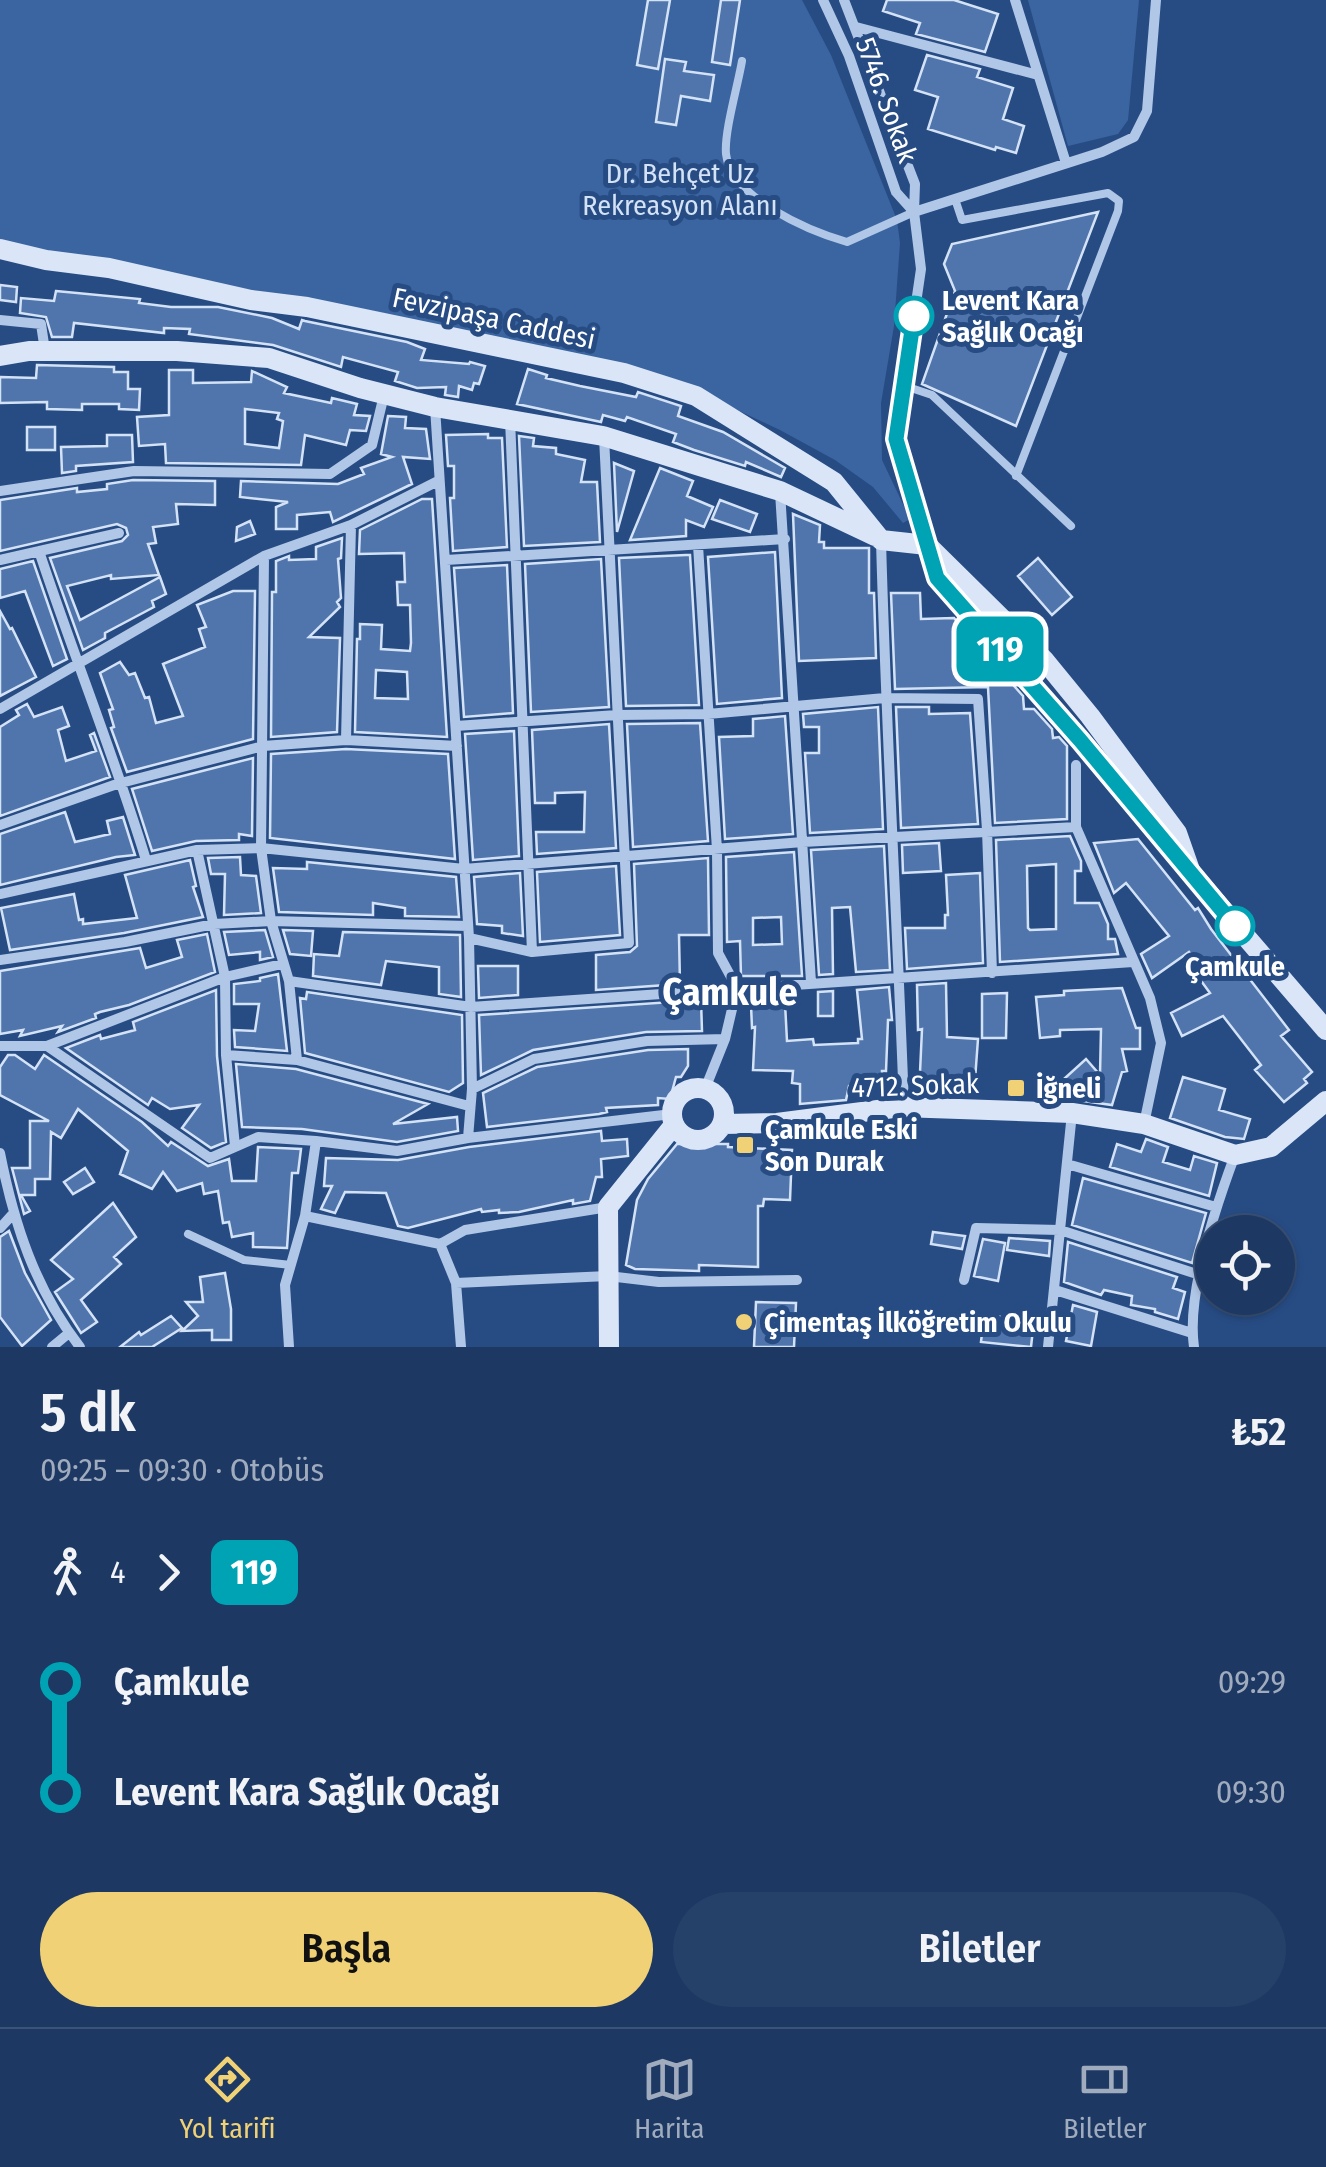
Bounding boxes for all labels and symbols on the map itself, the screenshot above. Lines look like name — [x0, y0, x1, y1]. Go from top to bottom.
street label: 5746. Sokak — [849, 33, 925, 168]
park label: Dr. Behçet Uz Rekreasyon Alanı — [582, 157, 778, 222]
street label: Fevzipaşa Caddesi — [390, 281, 598, 356]
place label: Levent Kara Sağlık Ocağı — [942, 284, 1083, 349]
marker: Levent Kara Sağlık Ocağı — [895, 297, 933, 335]
line badge: 119 — [942, 616, 1058, 682]
marker: Çamkule — [1216, 907, 1254, 945]
place label: Çamkule — [1185, 950, 1285, 984]
district label: Çamkule — [662, 969, 798, 1015]
street label: 4712. Sokak — [851, 1067, 980, 1104]
place label: İğneli — [1036, 1072, 1101, 1105]
marker: İğneli — [1005, 1077, 1027, 1099]
place label: Çamkule Eski Son Durak — [765, 1113, 918, 1178]
marker: Çamkule Eski Son Durak — [734, 1134, 756, 1156]
place label: Çimentaş İlköğretim Okulu — [764, 1306, 1072, 1340]
marker: Çimentaş İlköğretim Okulu — [733, 1311, 755, 1333]

